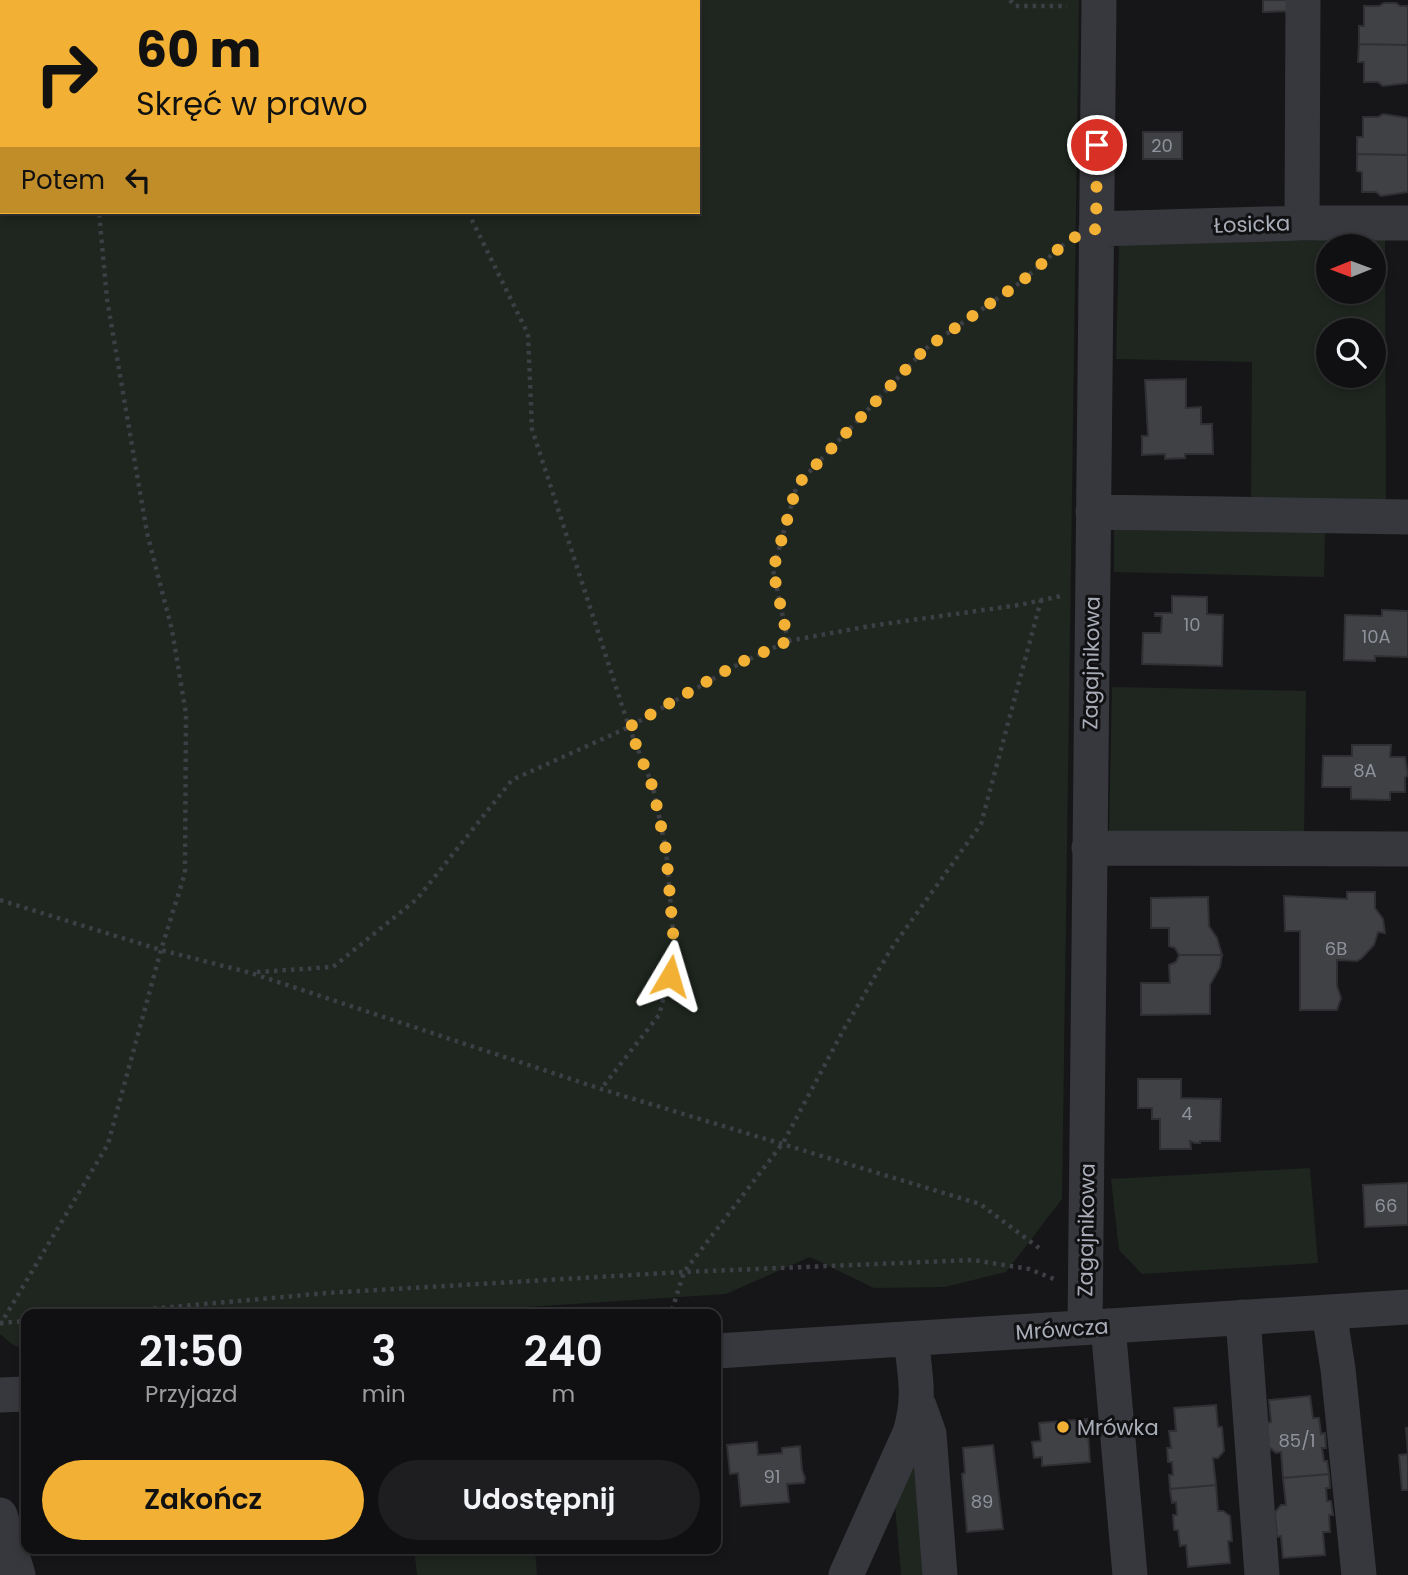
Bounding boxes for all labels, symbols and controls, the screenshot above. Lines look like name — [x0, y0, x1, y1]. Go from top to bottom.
text: 60 m — [136, 16, 261, 84]
icon: right — [21, 28, 112, 119]
text: Skręć w prawo — [136, 81, 368, 126]
pin — [1067, 115, 1127, 175]
icon: arrive — [1078, 126, 1116, 164]
house number: 20 — [1151, 133, 1173, 158]
icon: left — [119, 161, 157, 199]
text: Potem — [21, 162, 105, 198]
street label: Łosicka — [1213, 208, 1291, 240]
north arrow — [1316, 234, 1386, 304]
map controls — [1316, 234, 1386, 388]
button: search — [1316, 318, 1386, 388]
street label: Zagajnikowa — [1075, 596, 1107, 730]
house number: 10 — [1183, 612, 1201, 637]
house number: 10A — [1361, 624, 1391, 649]
house number: 8A — [1353, 758, 1377, 783]
house number: 6B — [1325, 936, 1347, 961]
position arrow — [633, 939, 707, 1013]
house number: 4 — [1181, 1101, 1193, 1126]
street label: Zagajnikowa — [1070, 1163, 1102, 1297]
house number: 66 — [1375, 1193, 1397, 1218]
street label: Mrówcza — [1015, 1311, 1109, 1347]
text: 21:50 — [139, 1322, 244, 1381]
text: 3 — [371, 1322, 396, 1381]
text: 240 — [524, 1322, 603, 1381]
text: Przyjazd — [145, 1378, 238, 1410]
text: min — [362, 1378, 406, 1410]
text: m — [552, 1378, 575, 1410]
place label: Mrówka — [1077, 1413, 1159, 1442]
marker: Mrówka — [1055, 1419, 1071, 1435]
house number: 85/1 — [1279, 1428, 1316, 1453]
button: Zakończ — [42, 1460, 364, 1540]
button: Udostępnij — [378, 1460, 700, 1540]
house number: 91 — [763, 1464, 781, 1489]
house number: 89 — [971, 1489, 993, 1514]

